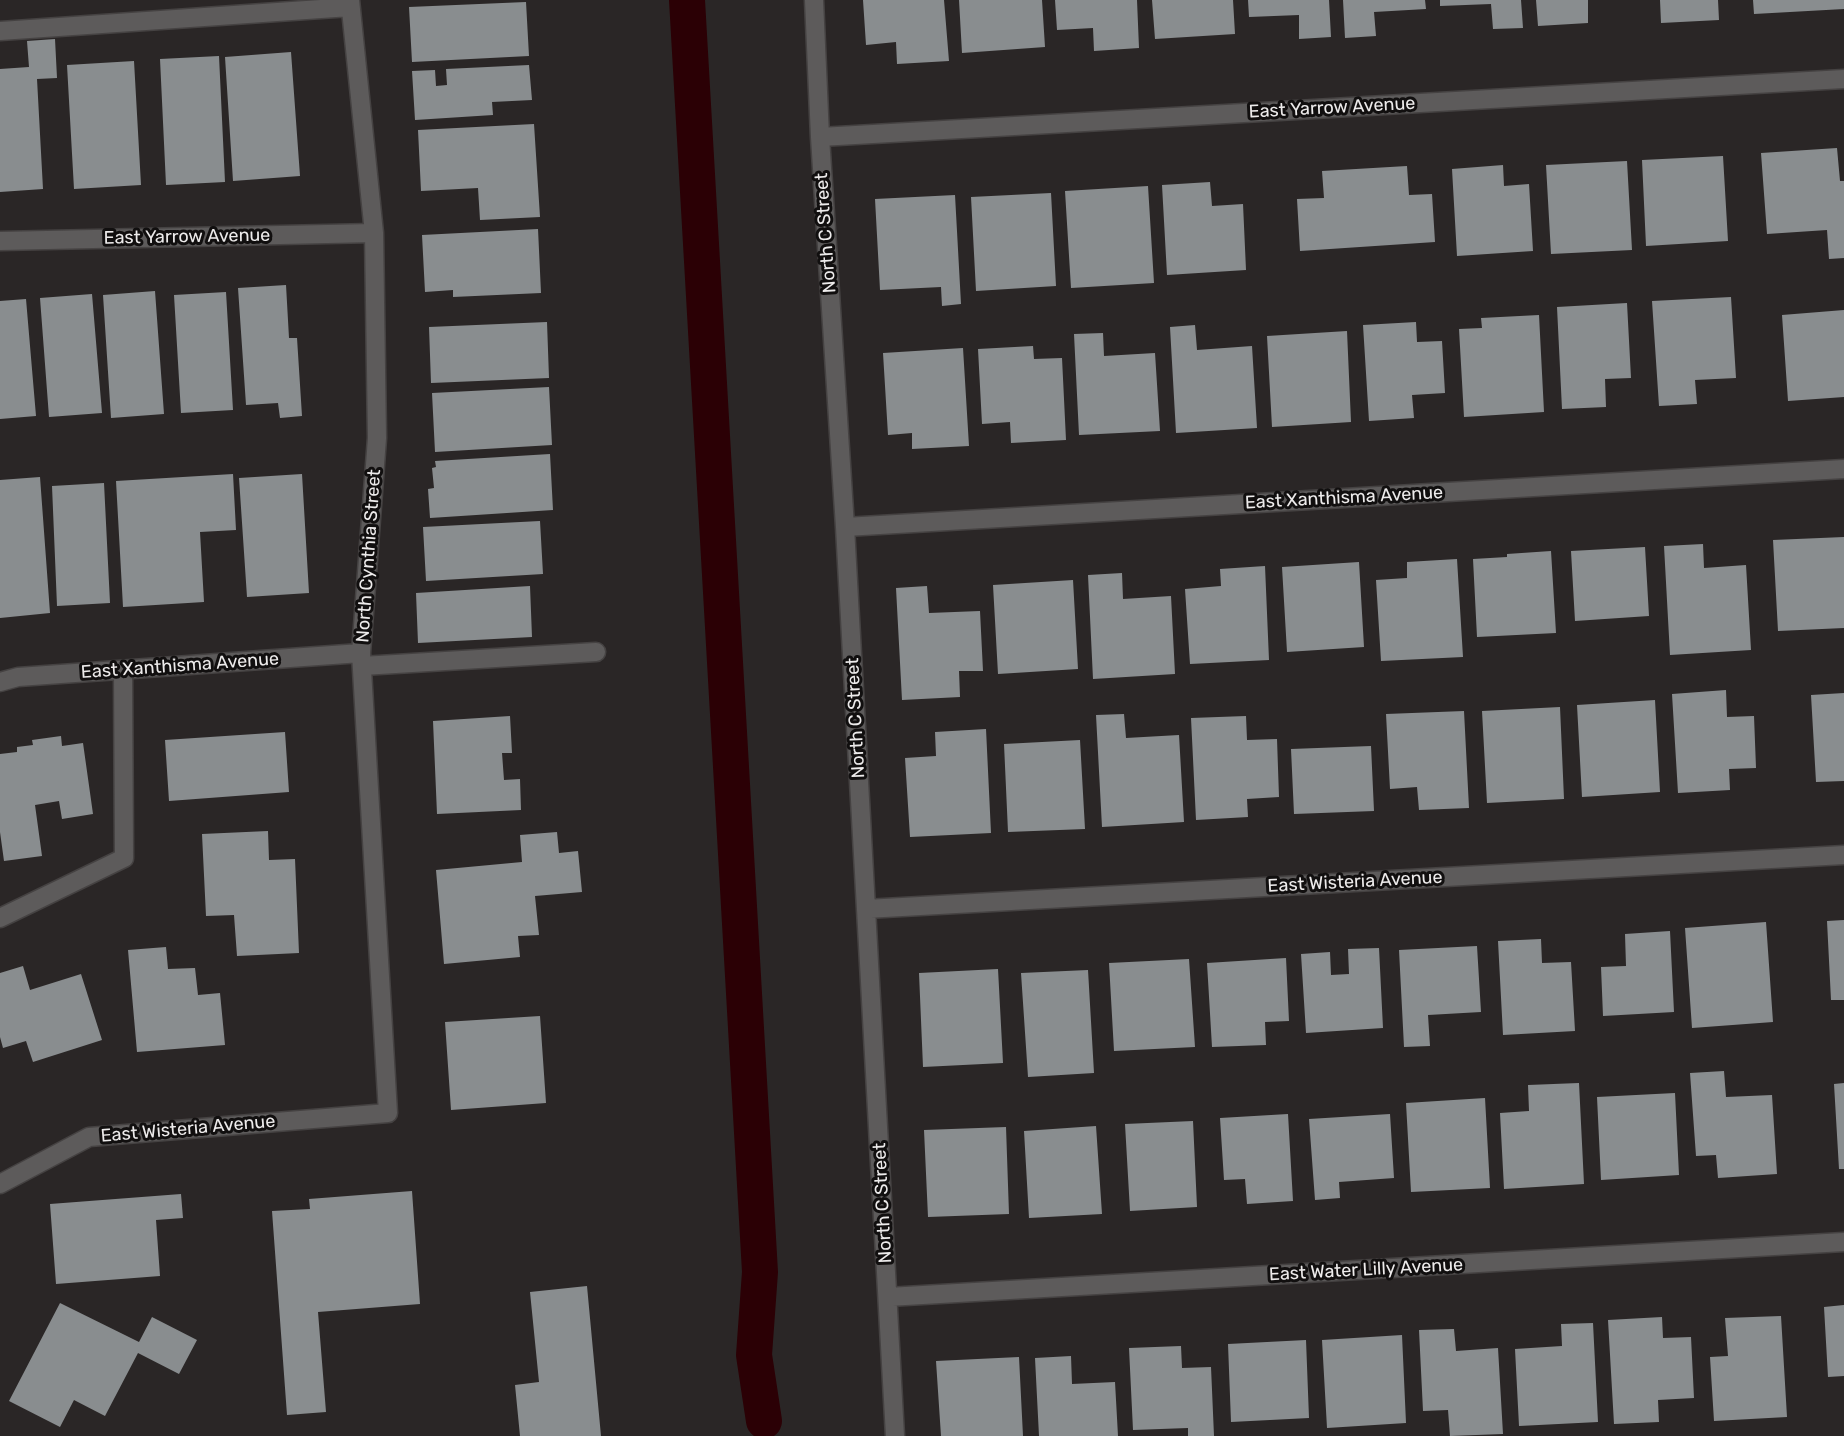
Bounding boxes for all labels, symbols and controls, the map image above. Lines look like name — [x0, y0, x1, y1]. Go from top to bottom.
street label: East Yarrow Avenue — [1248, 93, 1416, 123]
street label: North C Street — [811, 172, 841, 294]
street label: East Yarrow Avenue — [103, 225, 271, 249]
street label: North Cynthia Street — [352, 469, 386, 643]
street label: East Xanthisma Avenue — [1244, 482, 1444, 514]
street label: East Xanthisma Avenue — [80, 648, 280, 684]
street label: North C Street — [842, 657, 870, 779]
street label: East Wisteria Avenue — [1267, 867, 1443, 897]
street label: East Wisteria Avenue — [100, 1111, 276, 1147]
street label: North C Street — [869, 1142, 897, 1264]
street label: East Water Lilly Avenue — [1268, 1254, 1464, 1286]

